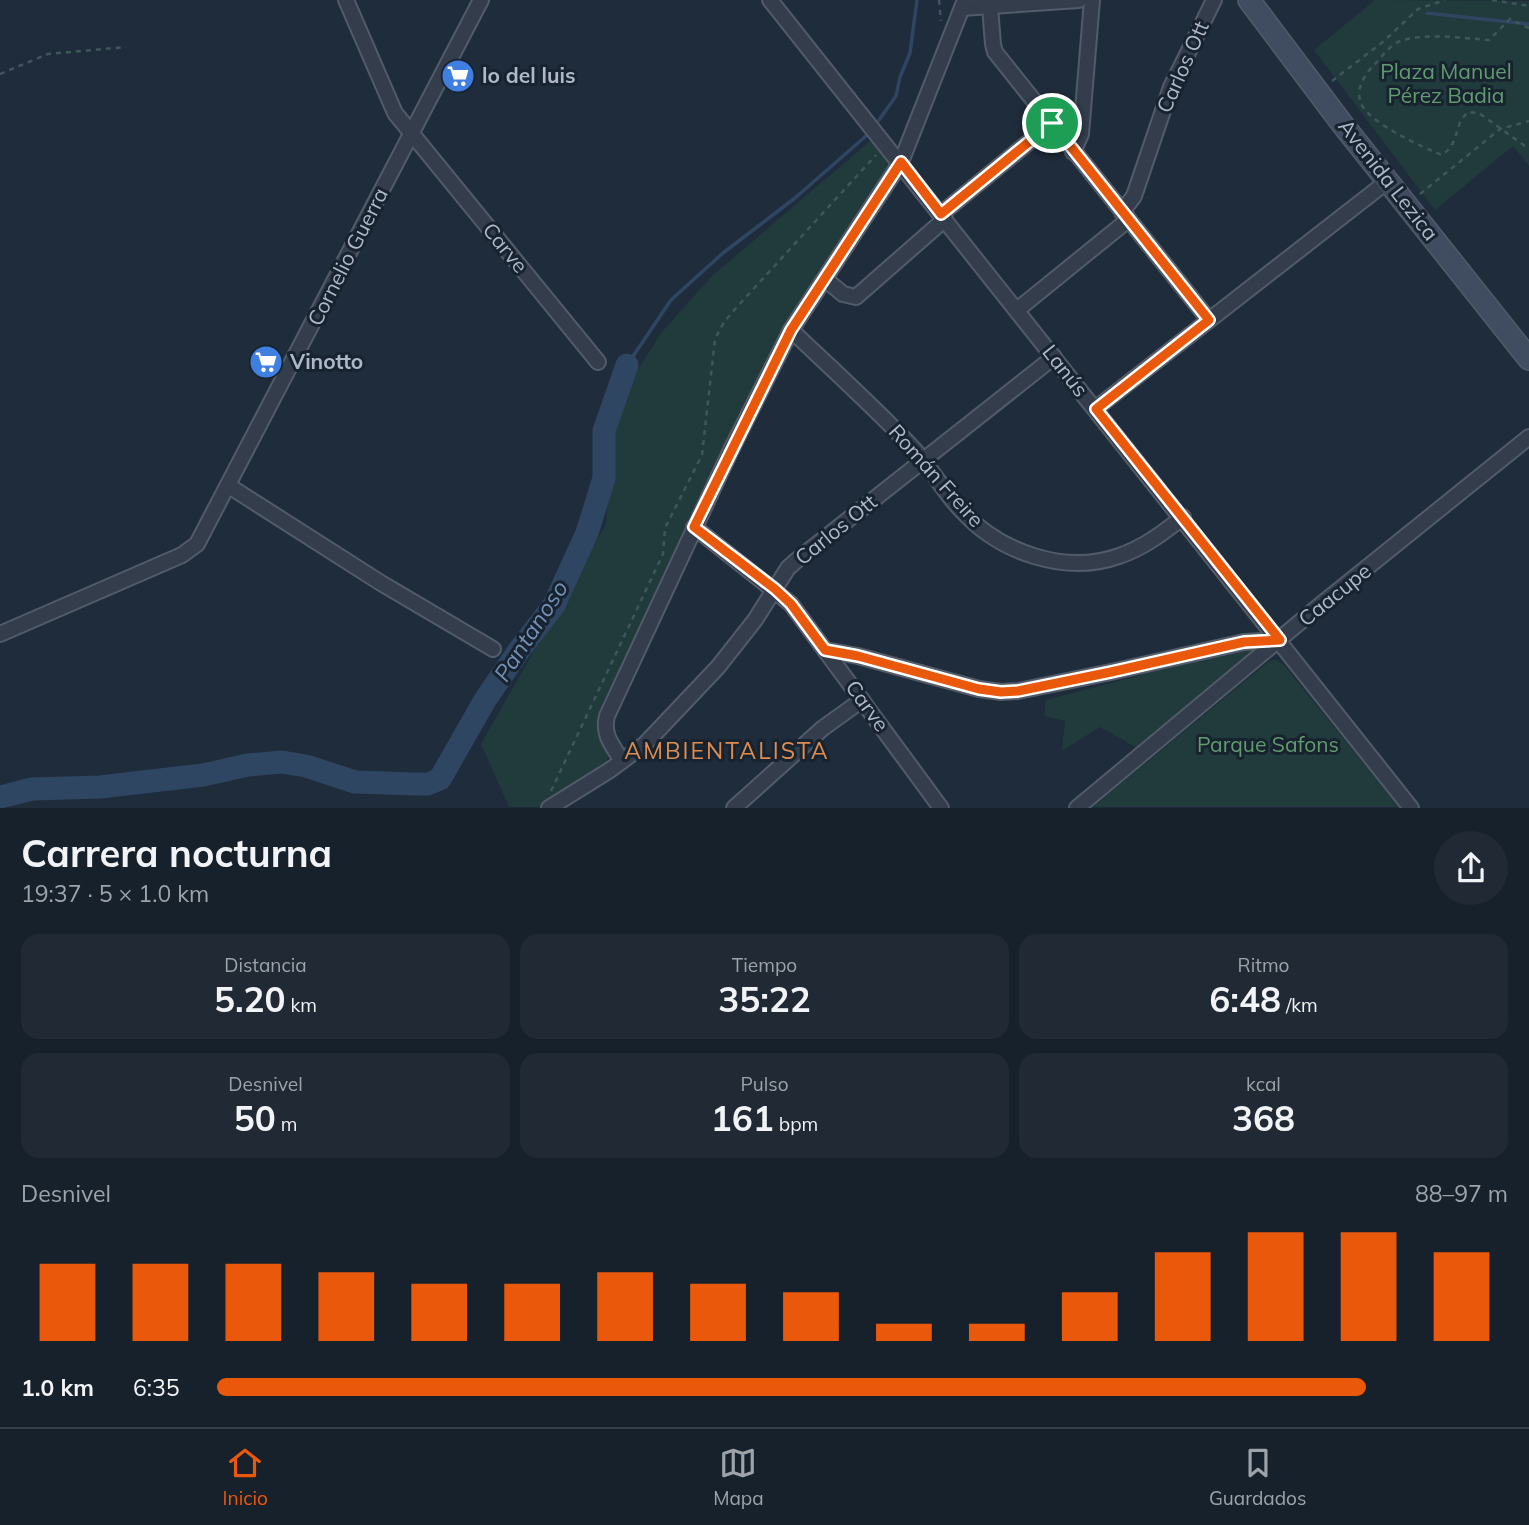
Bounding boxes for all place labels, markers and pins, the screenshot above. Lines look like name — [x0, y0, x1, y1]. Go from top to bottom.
supermarket icon: lo del luis — [439, 57, 477, 95]
place label: lo del luis — [482, 62, 575, 88]
pin — [1022, 93, 1082, 153]
supermarket icon: Vinotto — [247, 343, 285, 381]
place label: Vinotto — [289, 348, 363, 374]

